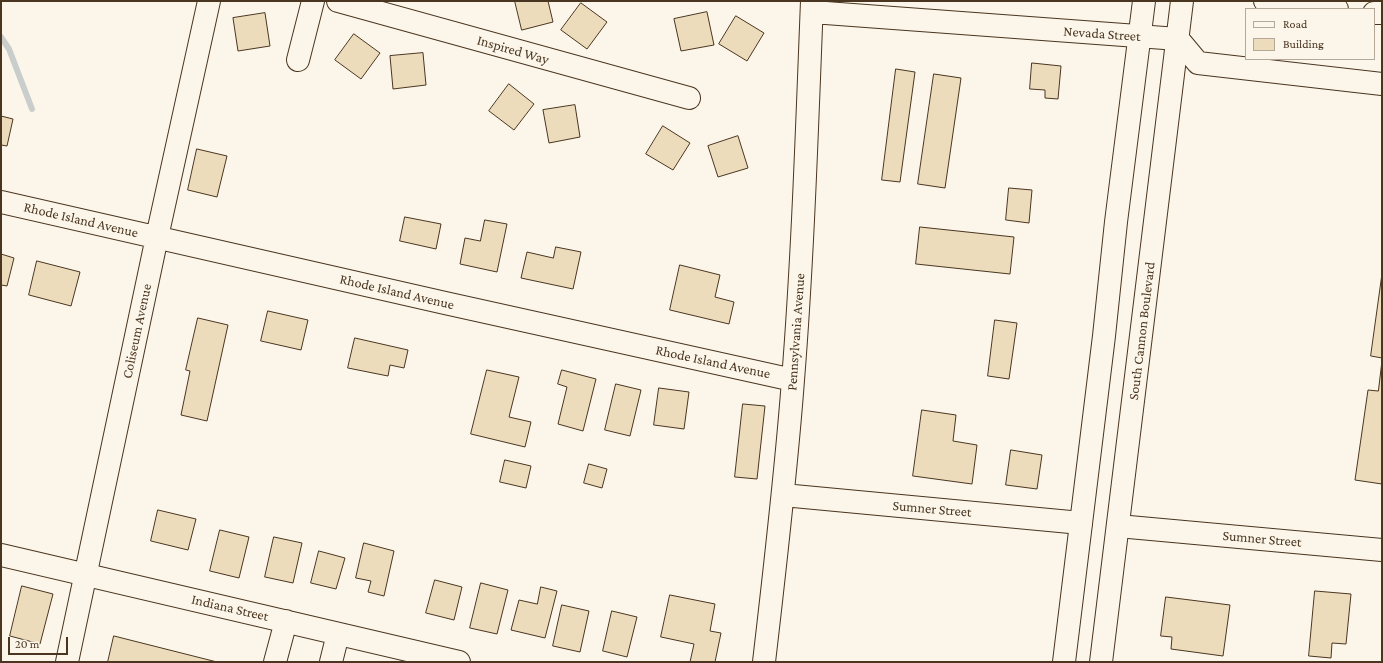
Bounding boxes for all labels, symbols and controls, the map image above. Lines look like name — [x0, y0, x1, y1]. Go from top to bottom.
legend — [1245, 8, 1375, 60]
text: Road — [1283, 17, 1307, 31]
street label: Nevada Street — [1063, 23, 1141, 45]
street label: Inspired Way — [475, 32, 551, 68]
text: Building — [1283, 37, 1324, 51]
street label: Rhode Island Avenue — [22, 199, 140, 241]
street label: South Cannon Boulevard — [1125, 261, 1159, 401]
street label: Rhode Island Avenue — [338, 271, 456, 313]
street label: Pennsylvania Avenue — [784, 273, 808, 391]
street label: Coliseum Avenue — [119, 282, 155, 380]
street label: Rhode Island Avenue — [654, 342, 772, 382]
street label: Sumner Street — [892, 497, 972, 521]
street label: Sumner Street — [1222, 527, 1302, 551]
street label: Indiana Street — [190, 591, 270, 625]
scale bar — [10, 629, 70, 655]
text: 20 m — [15, 637, 39, 651]

